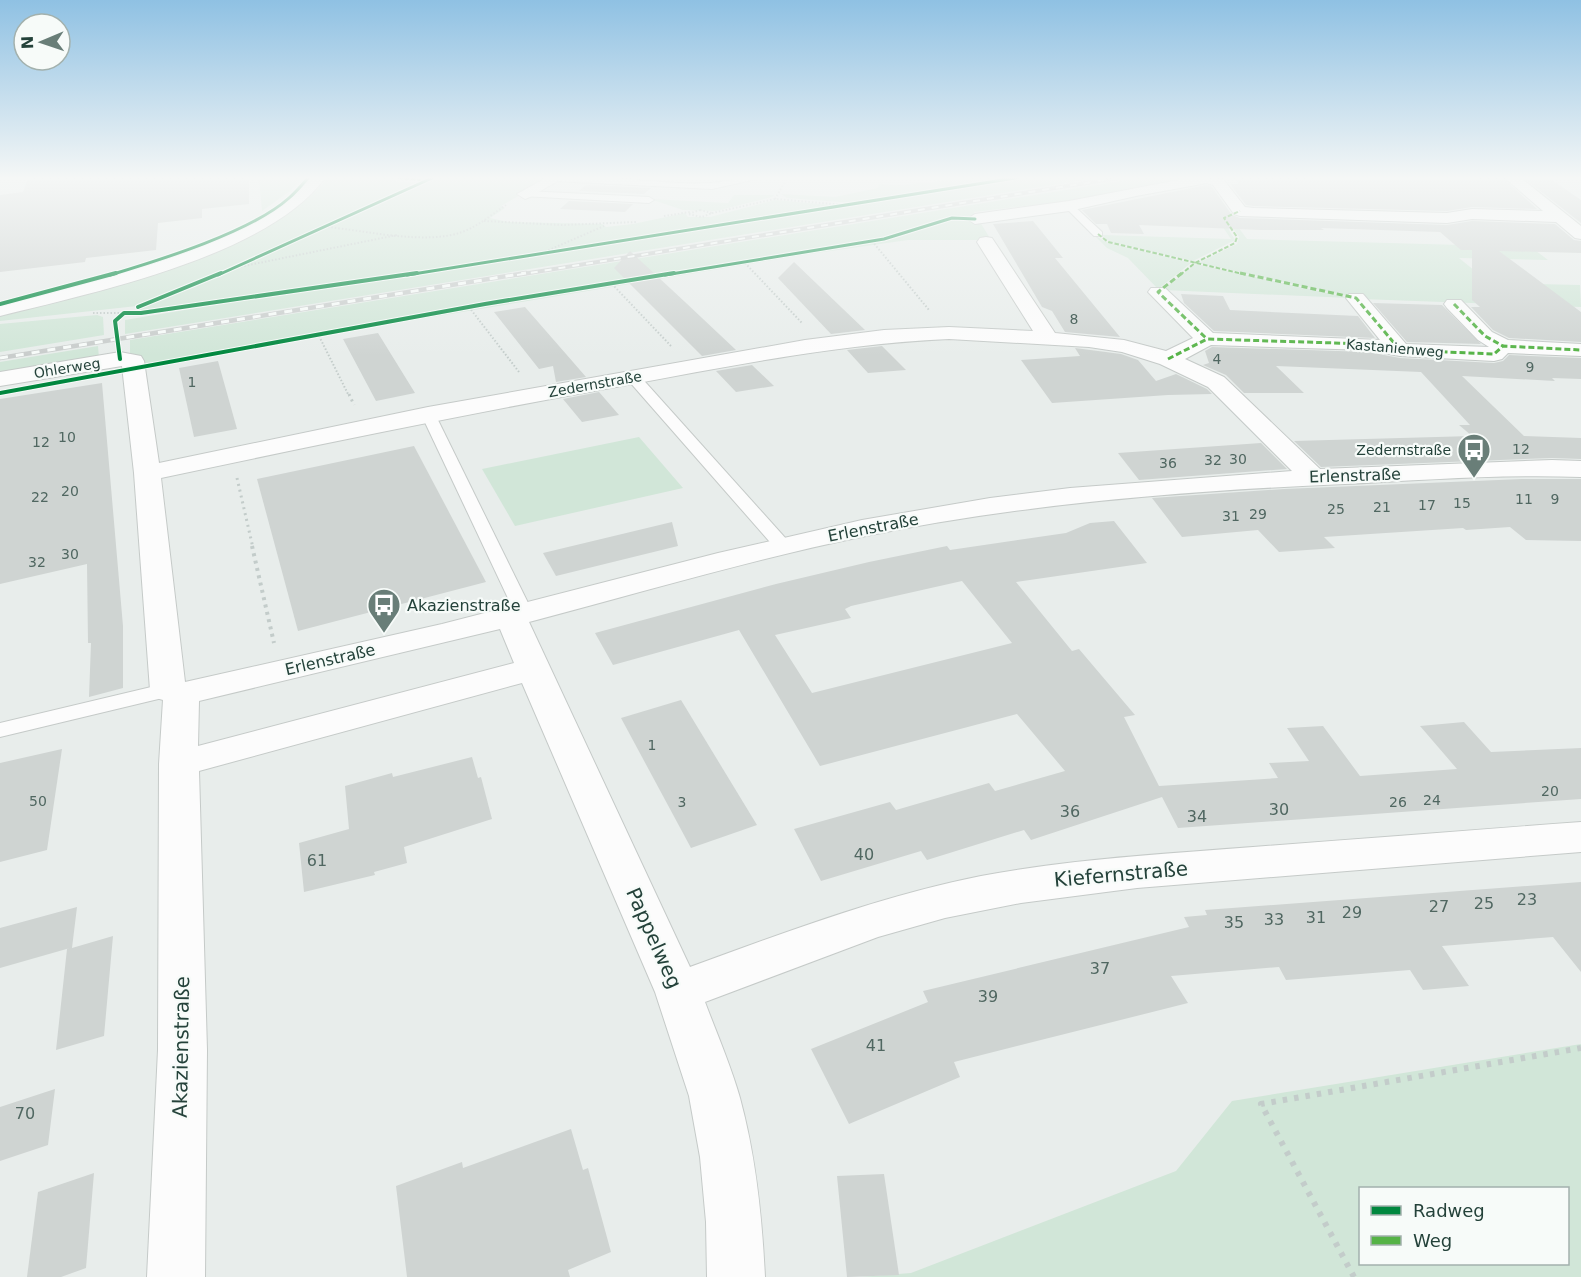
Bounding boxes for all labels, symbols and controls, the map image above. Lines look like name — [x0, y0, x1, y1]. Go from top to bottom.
north arrow — [12, 12, 72, 72]
text: N — [18, 35, 37, 50]
house number: 8 — [1070, 311, 1078, 327]
street label: Kastanienweg — [1345, 336, 1445, 360]
house number: 4 — [1213, 351, 1222, 367]
street label: Ohlerweg — [33, 355, 101, 381]
house number: 9 — [1526, 359, 1534, 375]
street label: Zedernstraße — [547, 368, 643, 400]
house number: 1 — [188, 374, 196, 390]
house number: 10 — [58, 429, 76, 445]
bus stop icon: Zedernstraße — [1456, 432, 1492, 479]
house number: 12 — [32, 434, 50, 450]
house number: 12 — [1512, 441, 1530, 457]
place label: Zedernstraße — [1356, 442, 1451, 458]
house number: 30 — [1229, 451, 1247, 467]
house number: 32 — [1204, 452, 1222, 468]
house number: 36 — [1159, 455, 1177, 471]
street label: Erlenstraße — [1309, 464, 1401, 487]
house number: 20 — [61, 483, 79, 499]
house number: 22 — [31, 489, 49, 505]
house number: 11 — [1515, 491, 1533, 507]
house number: 9 — [1551, 491, 1559, 507]
house number: 15 — [1453, 495, 1471, 511]
house number: 17 — [1418, 497, 1436, 513]
house number: 21 — [1373, 499, 1391, 515]
house number: 25 — [1327, 501, 1345, 517]
house number: 29 — [1249, 506, 1267, 522]
house number: 31 — [1222, 508, 1240, 524]
street label: Erlenstraße — [826, 509, 920, 546]
house number: 30 — [61, 546, 79, 562]
house number: 32 — [28, 554, 46, 570]
bus stop icon: Akazienstraße — [366, 587, 402, 634]
place label: Akazienstraße — [407, 596, 520, 615]
street label: Erlenstraße — [283, 640, 377, 679]
house number: 1 — [648, 737, 656, 753]
house number: 20 — [1541, 783, 1559, 799]
house number: 24 — [1423, 792, 1441, 808]
house number: 50 — [29, 793, 47, 809]
house number: 3 — [678, 794, 686, 810]
house number: 26 — [1389, 794, 1407, 810]
house number: 30 — [1269, 800, 1289, 819]
house number: 36 — [1060, 802, 1080, 821]
house number: 34 — [1187, 807, 1207, 826]
house number: 40 — [854, 845, 874, 864]
house number: 61 — [307, 851, 327, 870]
street label: Kiefernstraße — [1053, 856, 1189, 892]
street label: Pappelweg — [621, 884, 687, 992]
house number: 23 — [1517, 890, 1537, 909]
house number: 25 — [1474, 894, 1494, 913]
house number: 27 — [1429, 897, 1449, 916]
house number: 29 — [1342, 903, 1362, 922]
house number: 31 — [1306, 908, 1326, 927]
house number: 33 — [1264, 910, 1284, 929]
house number: 35 — [1224, 913, 1244, 932]
house number: 37 — [1090, 959, 1110, 978]
street label: Akazienstraße — [168, 976, 194, 1118]
house number: 39 — [978, 987, 998, 1006]
house number: 41 — [866, 1036, 886, 1055]
house number: 70 — [15, 1104, 35, 1123]
legend — [1359, 1187, 1569, 1265]
text: Radweg — [1413, 1200, 1485, 1221]
text: Weg — [1413, 1230, 1452, 1251]

